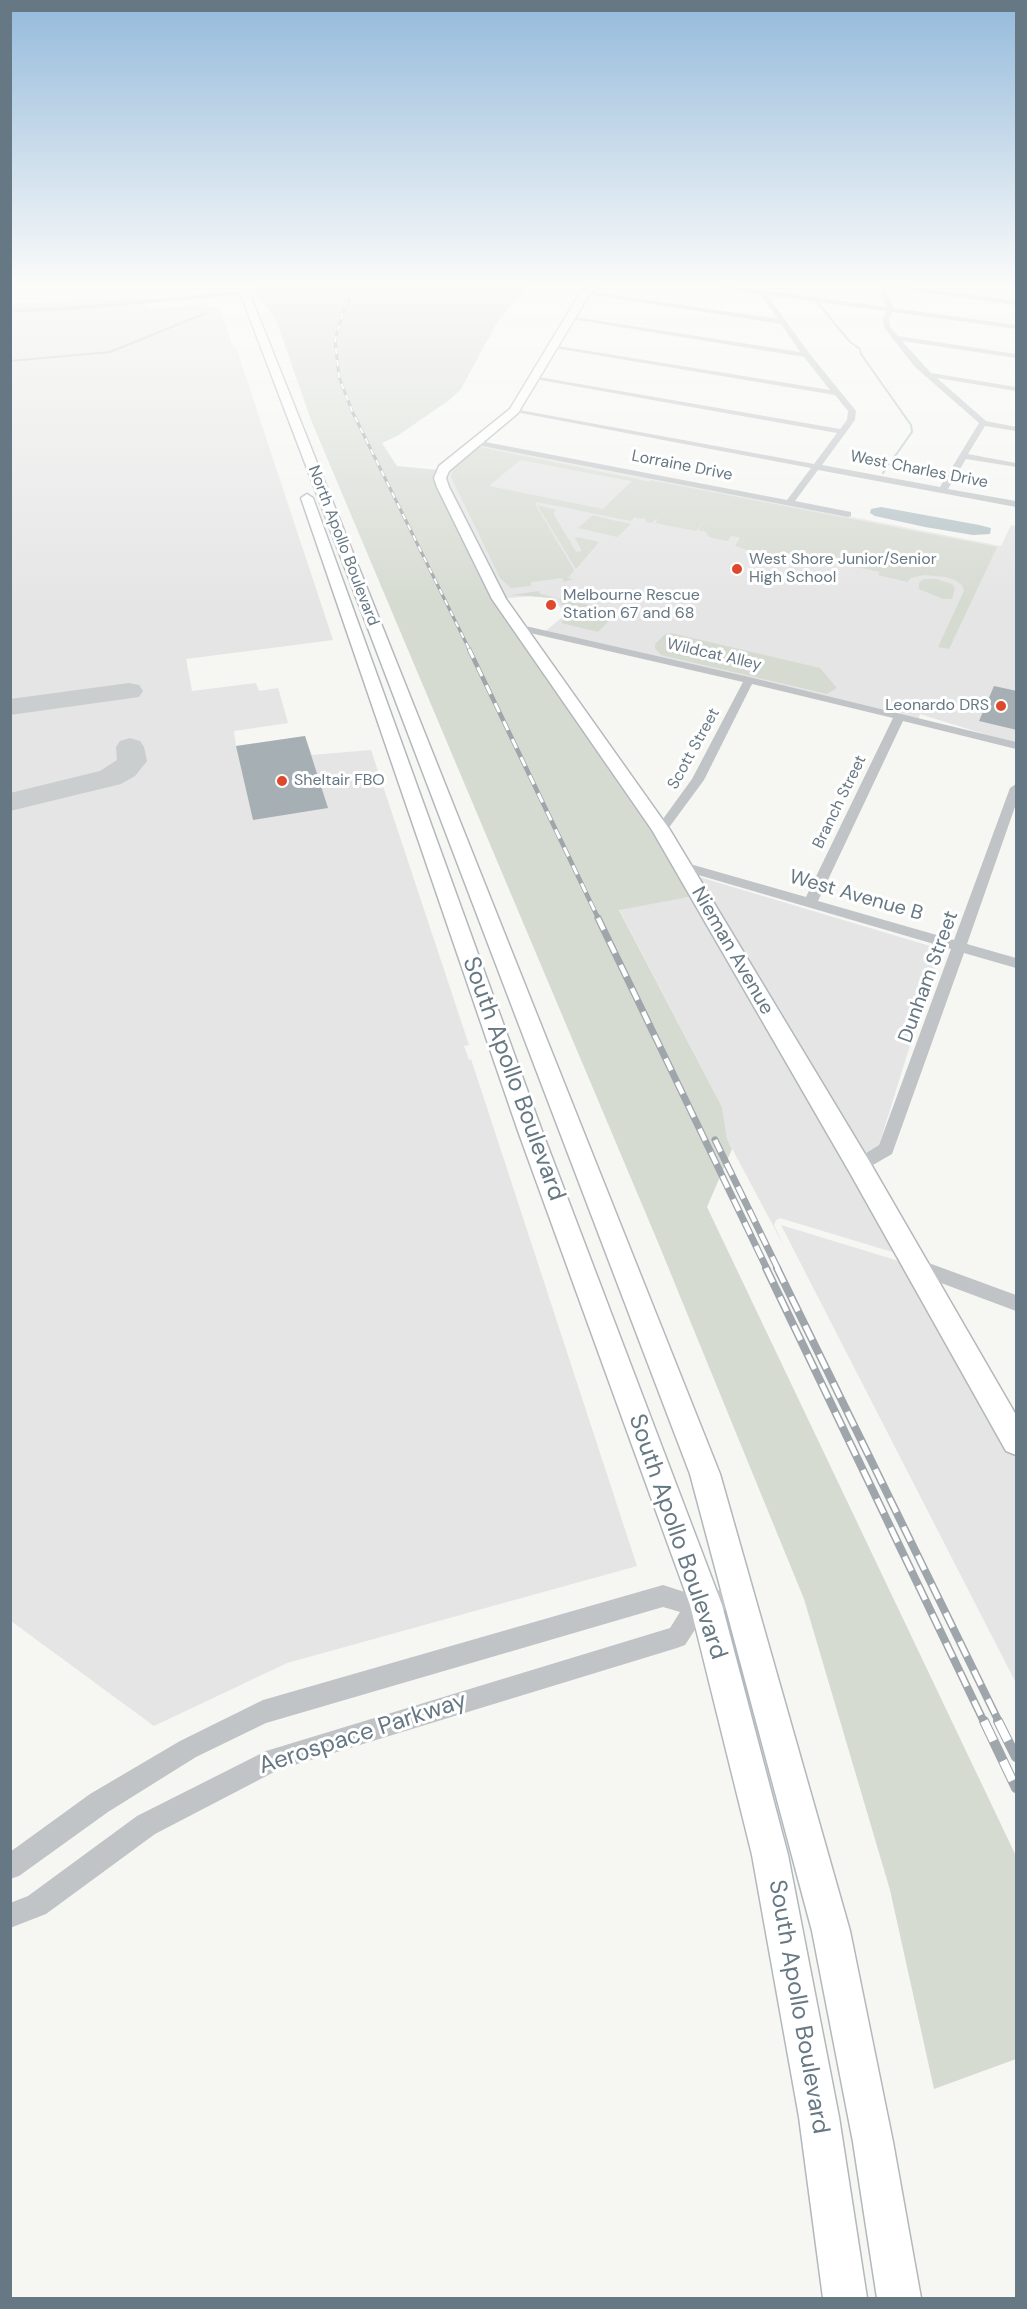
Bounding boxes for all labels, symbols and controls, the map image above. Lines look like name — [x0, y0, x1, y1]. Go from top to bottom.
street label: Lorraine Drive — [630, 447, 734, 485]
street label: West Charles Drive — [848, 447, 990, 493]
street label: North Apollo Boulevard — [304, 463, 382, 629]
place label: West Shore Junior/Senior High School — [749, 550, 937, 588]
marker: West Shore Junior/Senior High School — [730, 562, 744, 576]
place label: Melbourne Rescue Station 67 and 68 — [563, 586, 700, 624]
marker: Melbourne Rescue Station 67 and 68 — [544, 598, 558, 612]
street label: Wildcat Alley — [665, 635, 763, 675]
place label: Leonardo DRS — [885, 696, 989, 716]
marker: Leonardo DRS — [994, 699, 1008, 713]
street label: Scott Street — [664, 705, 724, 793]
street label: Branch Street — [809, 752, 871, 852]
place label: Sheltair FBO — [294, 771, 385, 791]
marker: Sheltair FBO — [275, 774, 289, 788]
street label: West Avenue B — [786, 865, 926, 927]
street label: Nieman Avenue — [686, 883, 778, 1019]
street label: Dunham Street — [894, 908, 964, 1046]
street label: South Apollo Boulevard — [455, 953, 571, 1205]
street label: South Apollo Boulevard — [621, 1411, 733, 1663]
street label: Aerospace Parkway — [255, 1687, 471, 1781]
street label: South Apollo Boulevard — [761, 1878, 835, 2136]

